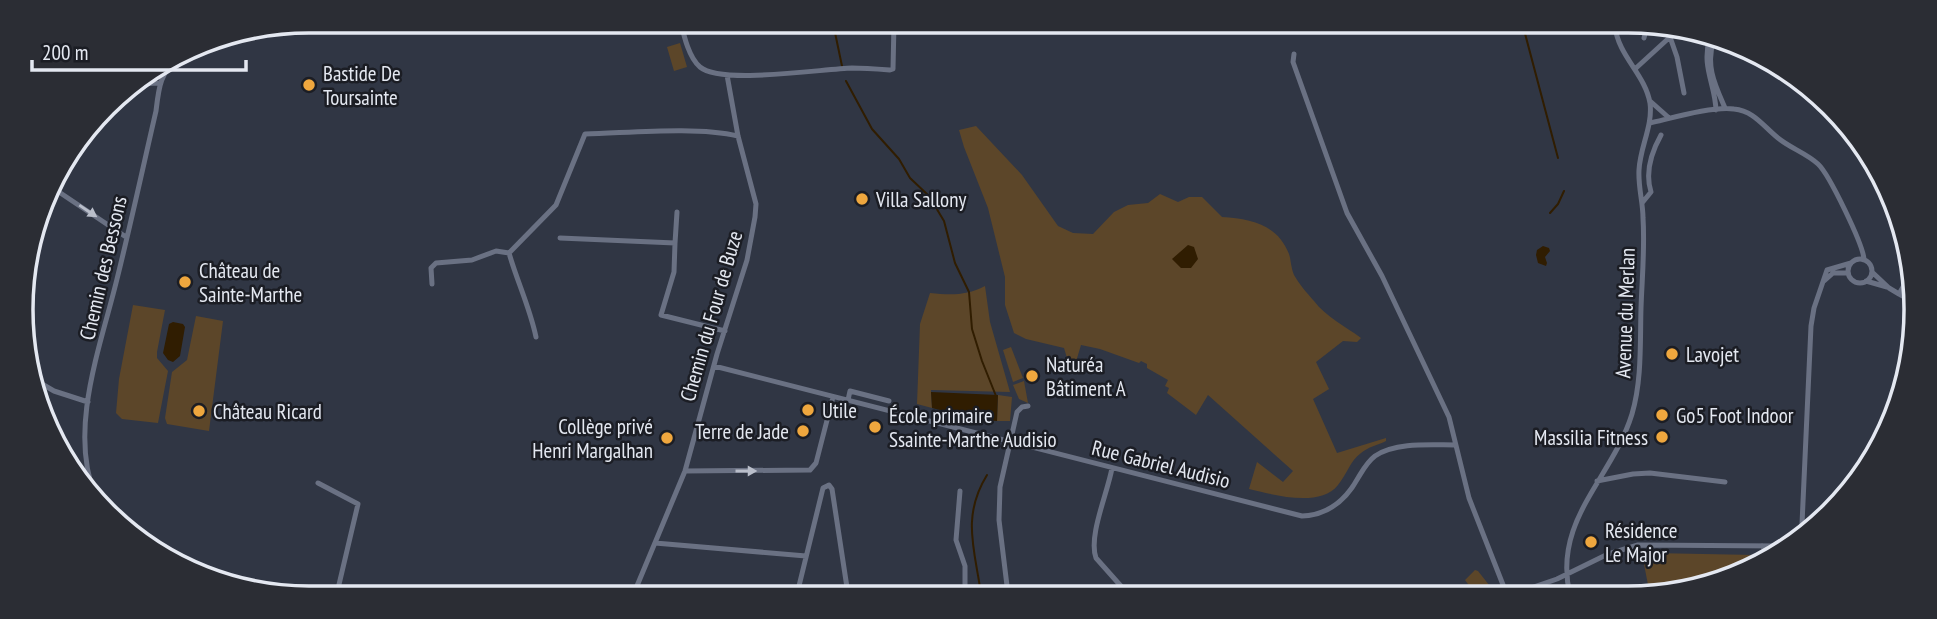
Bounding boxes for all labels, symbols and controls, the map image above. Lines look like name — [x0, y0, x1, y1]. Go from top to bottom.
scale bar — [32, 28, 245, 72]
text: 200 m — [42, 39, 88, 66]
place label: Bastide De Toursainte — [323, 60, 401, 111]
marker: Bastide De Toursainte — [301, 77, 317, 93]
place label: Villa Sallony — [875, 186, 966, 213]
marker: Villa Sallony — [854, 191, 870, 207]
street label: Chemin des Bessons — [73, 193, 133, 343]
one-way arrow — [78, 205, 98, 218]
street label: Chemin du Four de Buze — [674, 228, 748, 404]
street label: Avenue du Merlan — [1609, 247, 1641, 379]
place label: Château de Sainte-Marthe — [199, 257, 302, 308]
marker: Château de Sainte-Marthe — [177, 274, 193, 290]
place label: Lavojet — [1686, 341, 1739, 368]
marker: Lavojet — [1664, 346, 1680, 362]
place label: Naturéa Bâtiment A — [1046, 351, 1126, 402]
marker: Naturéa Bâtiment A — [1024, 368, 1040, 384]
place label: Utile — [822, 397, 857, 424]
place label: Château Ricard — [213, 398, 322, 425]
marker: Utile — [800, 402, 816, 418]
place label: École primaire Ssainte-Marthe Audisio — [889, 402, 1057, 453]
place label: Go5 Foot Indoor — [1676, 402, 1794, 429]
marker: Château Ricard — [191, 403, 207, 419]
marker: Go5 Foot Indoor — [1654, 407, 1670, 423]
place label: Collège privé Henri Margalhan — [532, 413, 653, 464]
place label: Terre de Jade — [695, 418, 789, 445]
marker: École primaire Ssainte-Marthe Audisio — [867, 419, 883, 435]
marker: Terre de Jade — [795, 423, 811, 439]
place label: Massilia Fitness — [1534, 424, 1648, 451]
marker: Massilia Fitness — [1654, 429, 1670, 445]
marker: Collège privé Henri Margalhan — [659, 430, 675, 446]
street label: Rue Gabriel Audisio — [1089, 434, 1233, 494]
one-way arrow — [735, 465, 757, 477]
place label: Résidence Le Major — [1605, 517, 1677, 568]
marker: Résidence Le Major — [1583, 534, 1599, 550]

